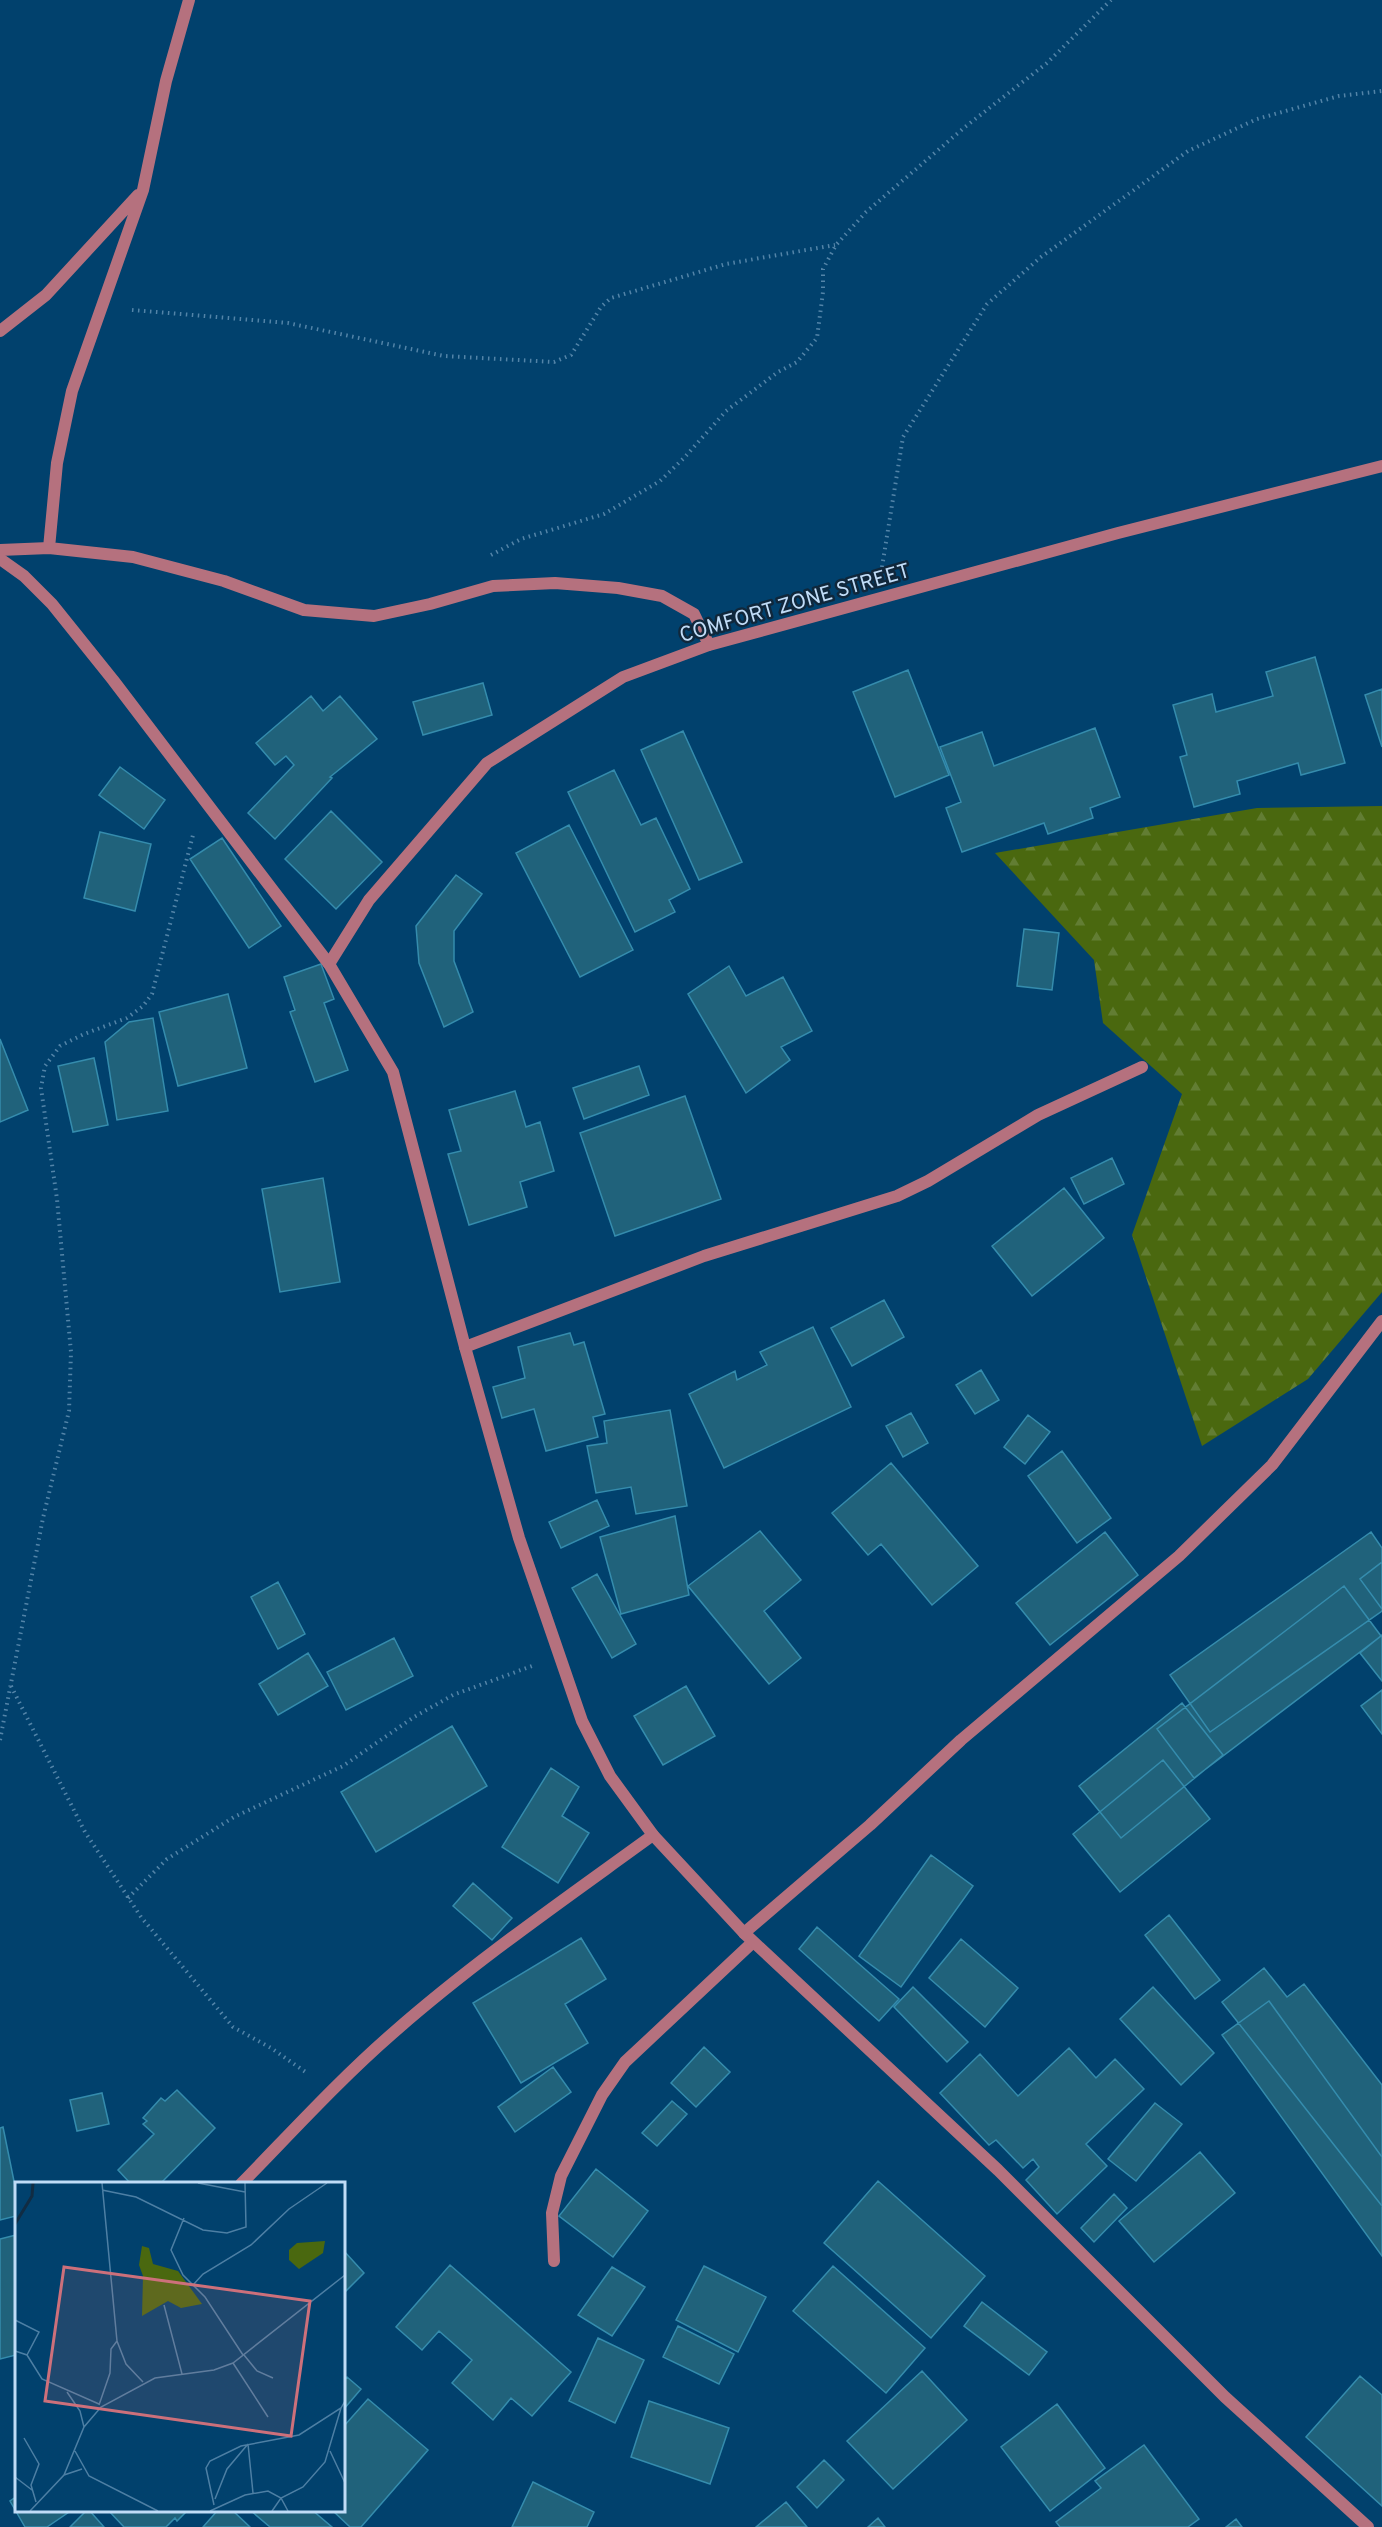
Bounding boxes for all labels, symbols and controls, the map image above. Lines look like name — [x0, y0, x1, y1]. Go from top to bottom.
street label: COMFORT ZONE STREET — [676, 558, 914, 650]
inset map — [15, 2182, 345, 2512]

